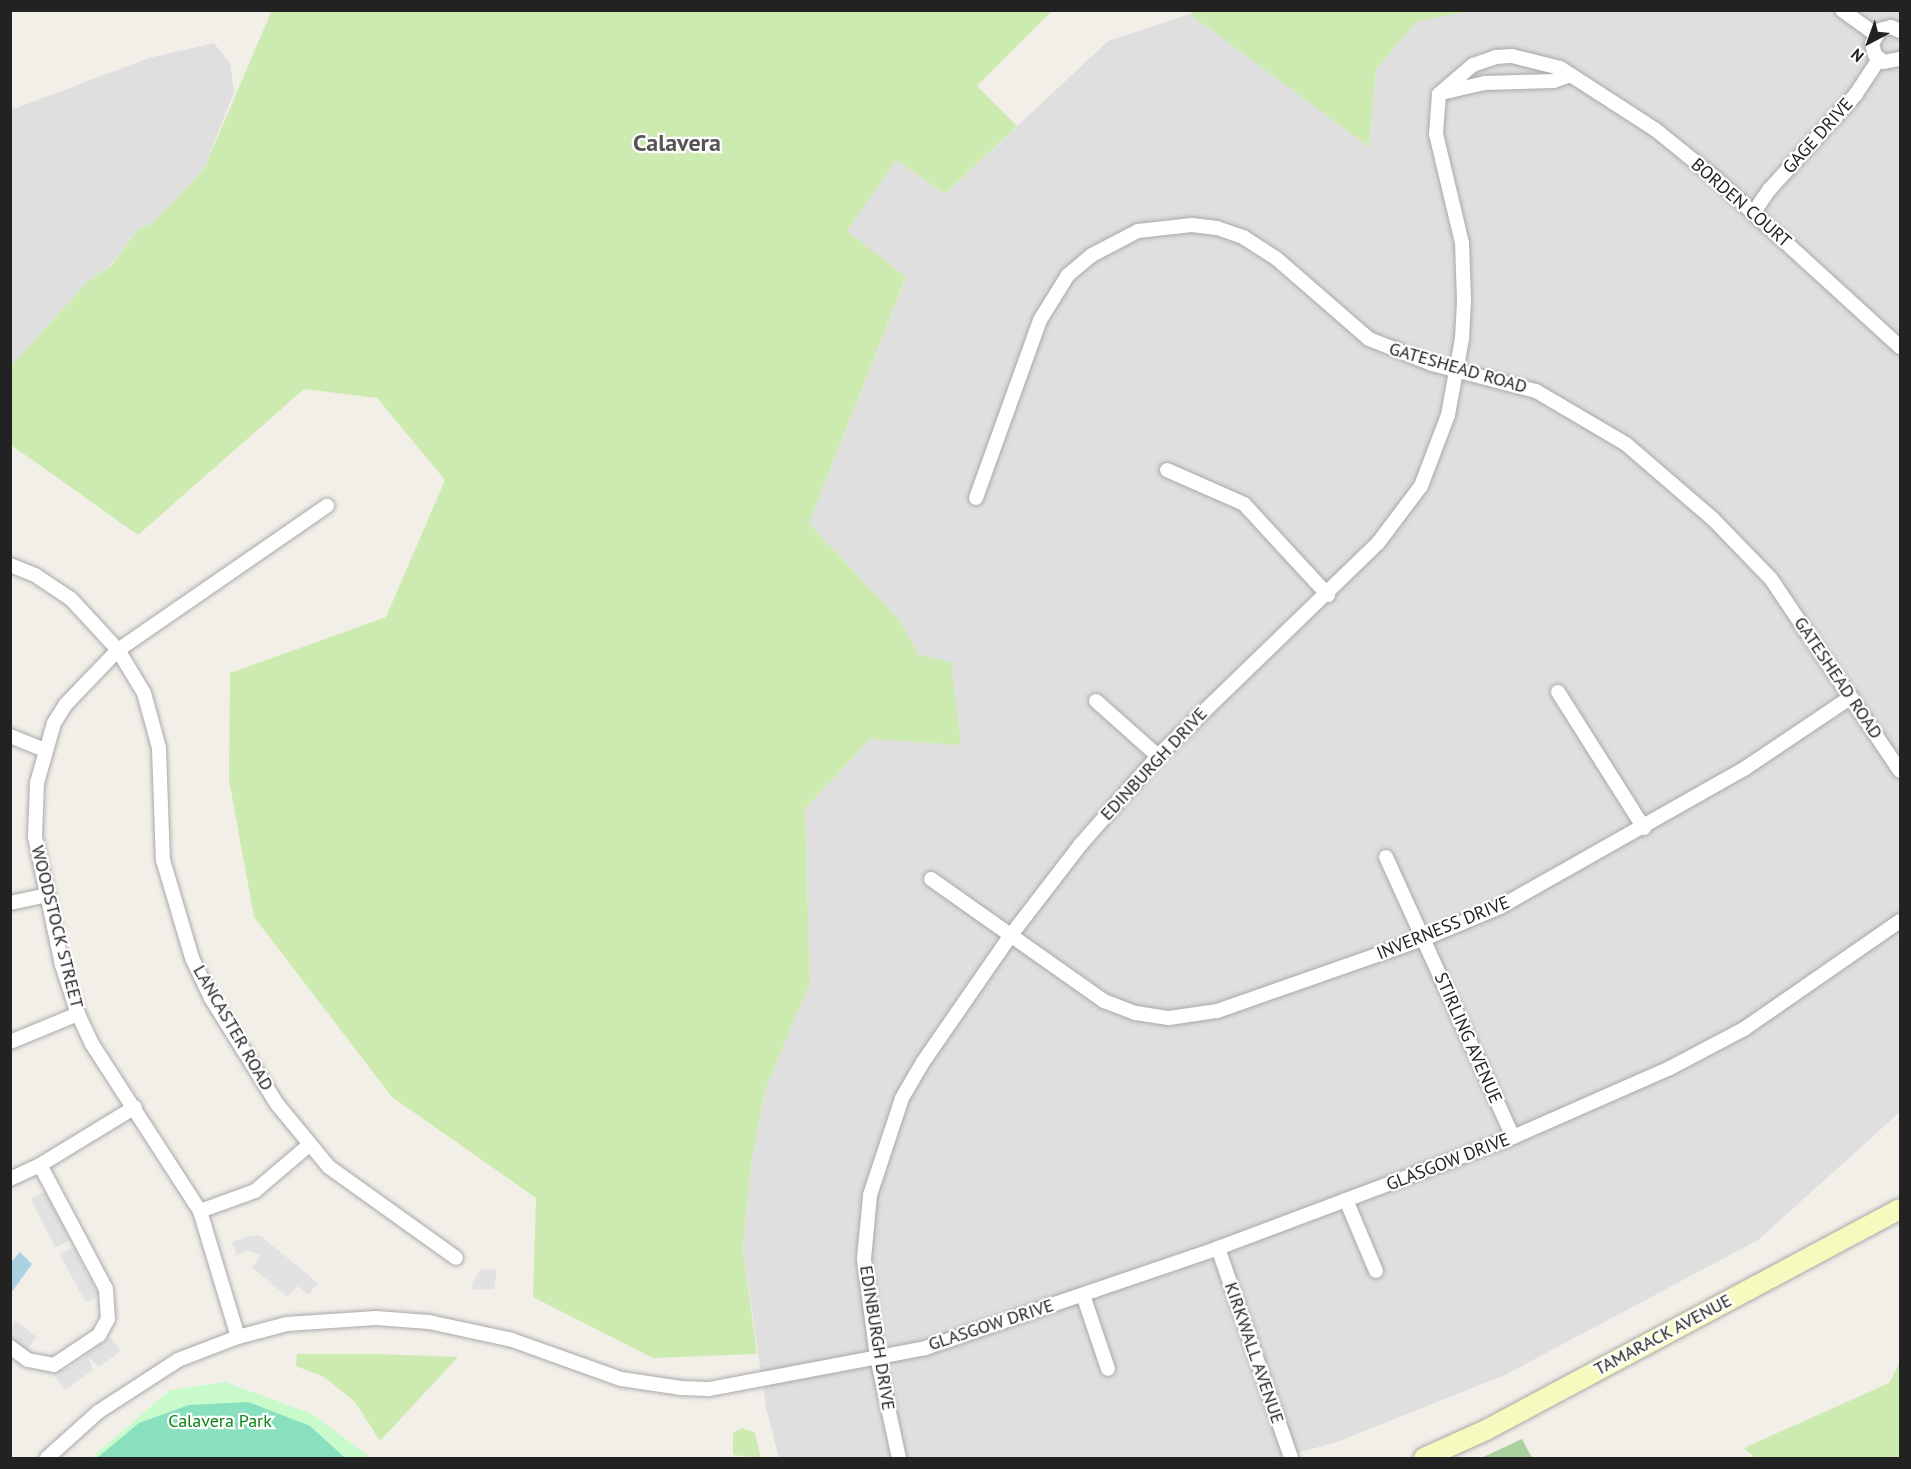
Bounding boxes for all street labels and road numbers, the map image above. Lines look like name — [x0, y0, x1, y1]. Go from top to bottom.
street label: GAGE DRIVE — [1778, 94, 1858, 178]
street label: BORDEN COURT — [1687, 154, 1795, 252]
street label: GATESHEAD ROAD — [1387, 338, 1529, 398]
street label: GATESHEAD ROAD — [1789, 613, 1887, 743]
street label: EDINBURGH DRIVE — [1096, 703, 1212, 825]
street label: WOODSTOCK STREET — [26, 843, 88, 1011]
street label: INVERNESS DRIVE — [1373, 892, 1513, 964]
street label: LANCASTER ROAD — [188, 961, 278, 1095]
street label: STIRLING AVENUE — [1429, 969, 1507, 1107]
street label: GLASGOW DRIVE — [1383, 1128, 1513, 1196]
street label: EDINBURGH DRIVE — [855, 1264, 899, 1412]
street label: KIRKWALL AVENUE — [1219, 1279, 1289, 1427]
street label: TAMARACK AVENUE — [1590, 1289, 1736, 1381]
street label: GLASGOW DRIVE — [925, 1295, 1057, 1355]

